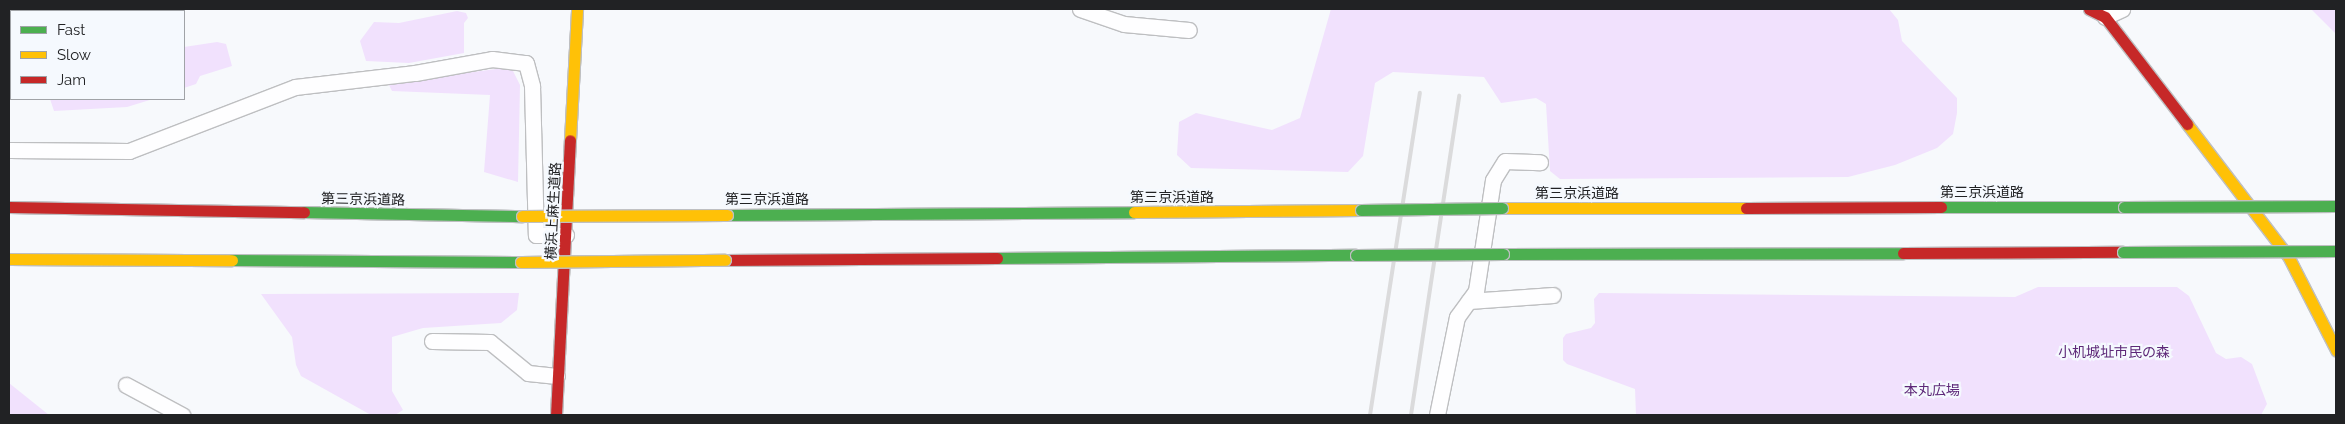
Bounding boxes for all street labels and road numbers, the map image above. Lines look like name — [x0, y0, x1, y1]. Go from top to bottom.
street label: 横浜上麻生道路 — [542, 162, 564, 260]
street label: 第三京浜道路 — [1940, 184, 2024, 200]
street label: 第三京浜道路 — [1535, 185, 1619, 201]
street label: 第三京浜道路 — [1130, 189, 1214, 205]
street label: 第三京浜道路 — [321, 190, 405, 208]
street label: 第三京浜道路 — [725, 191, 809, 207]

